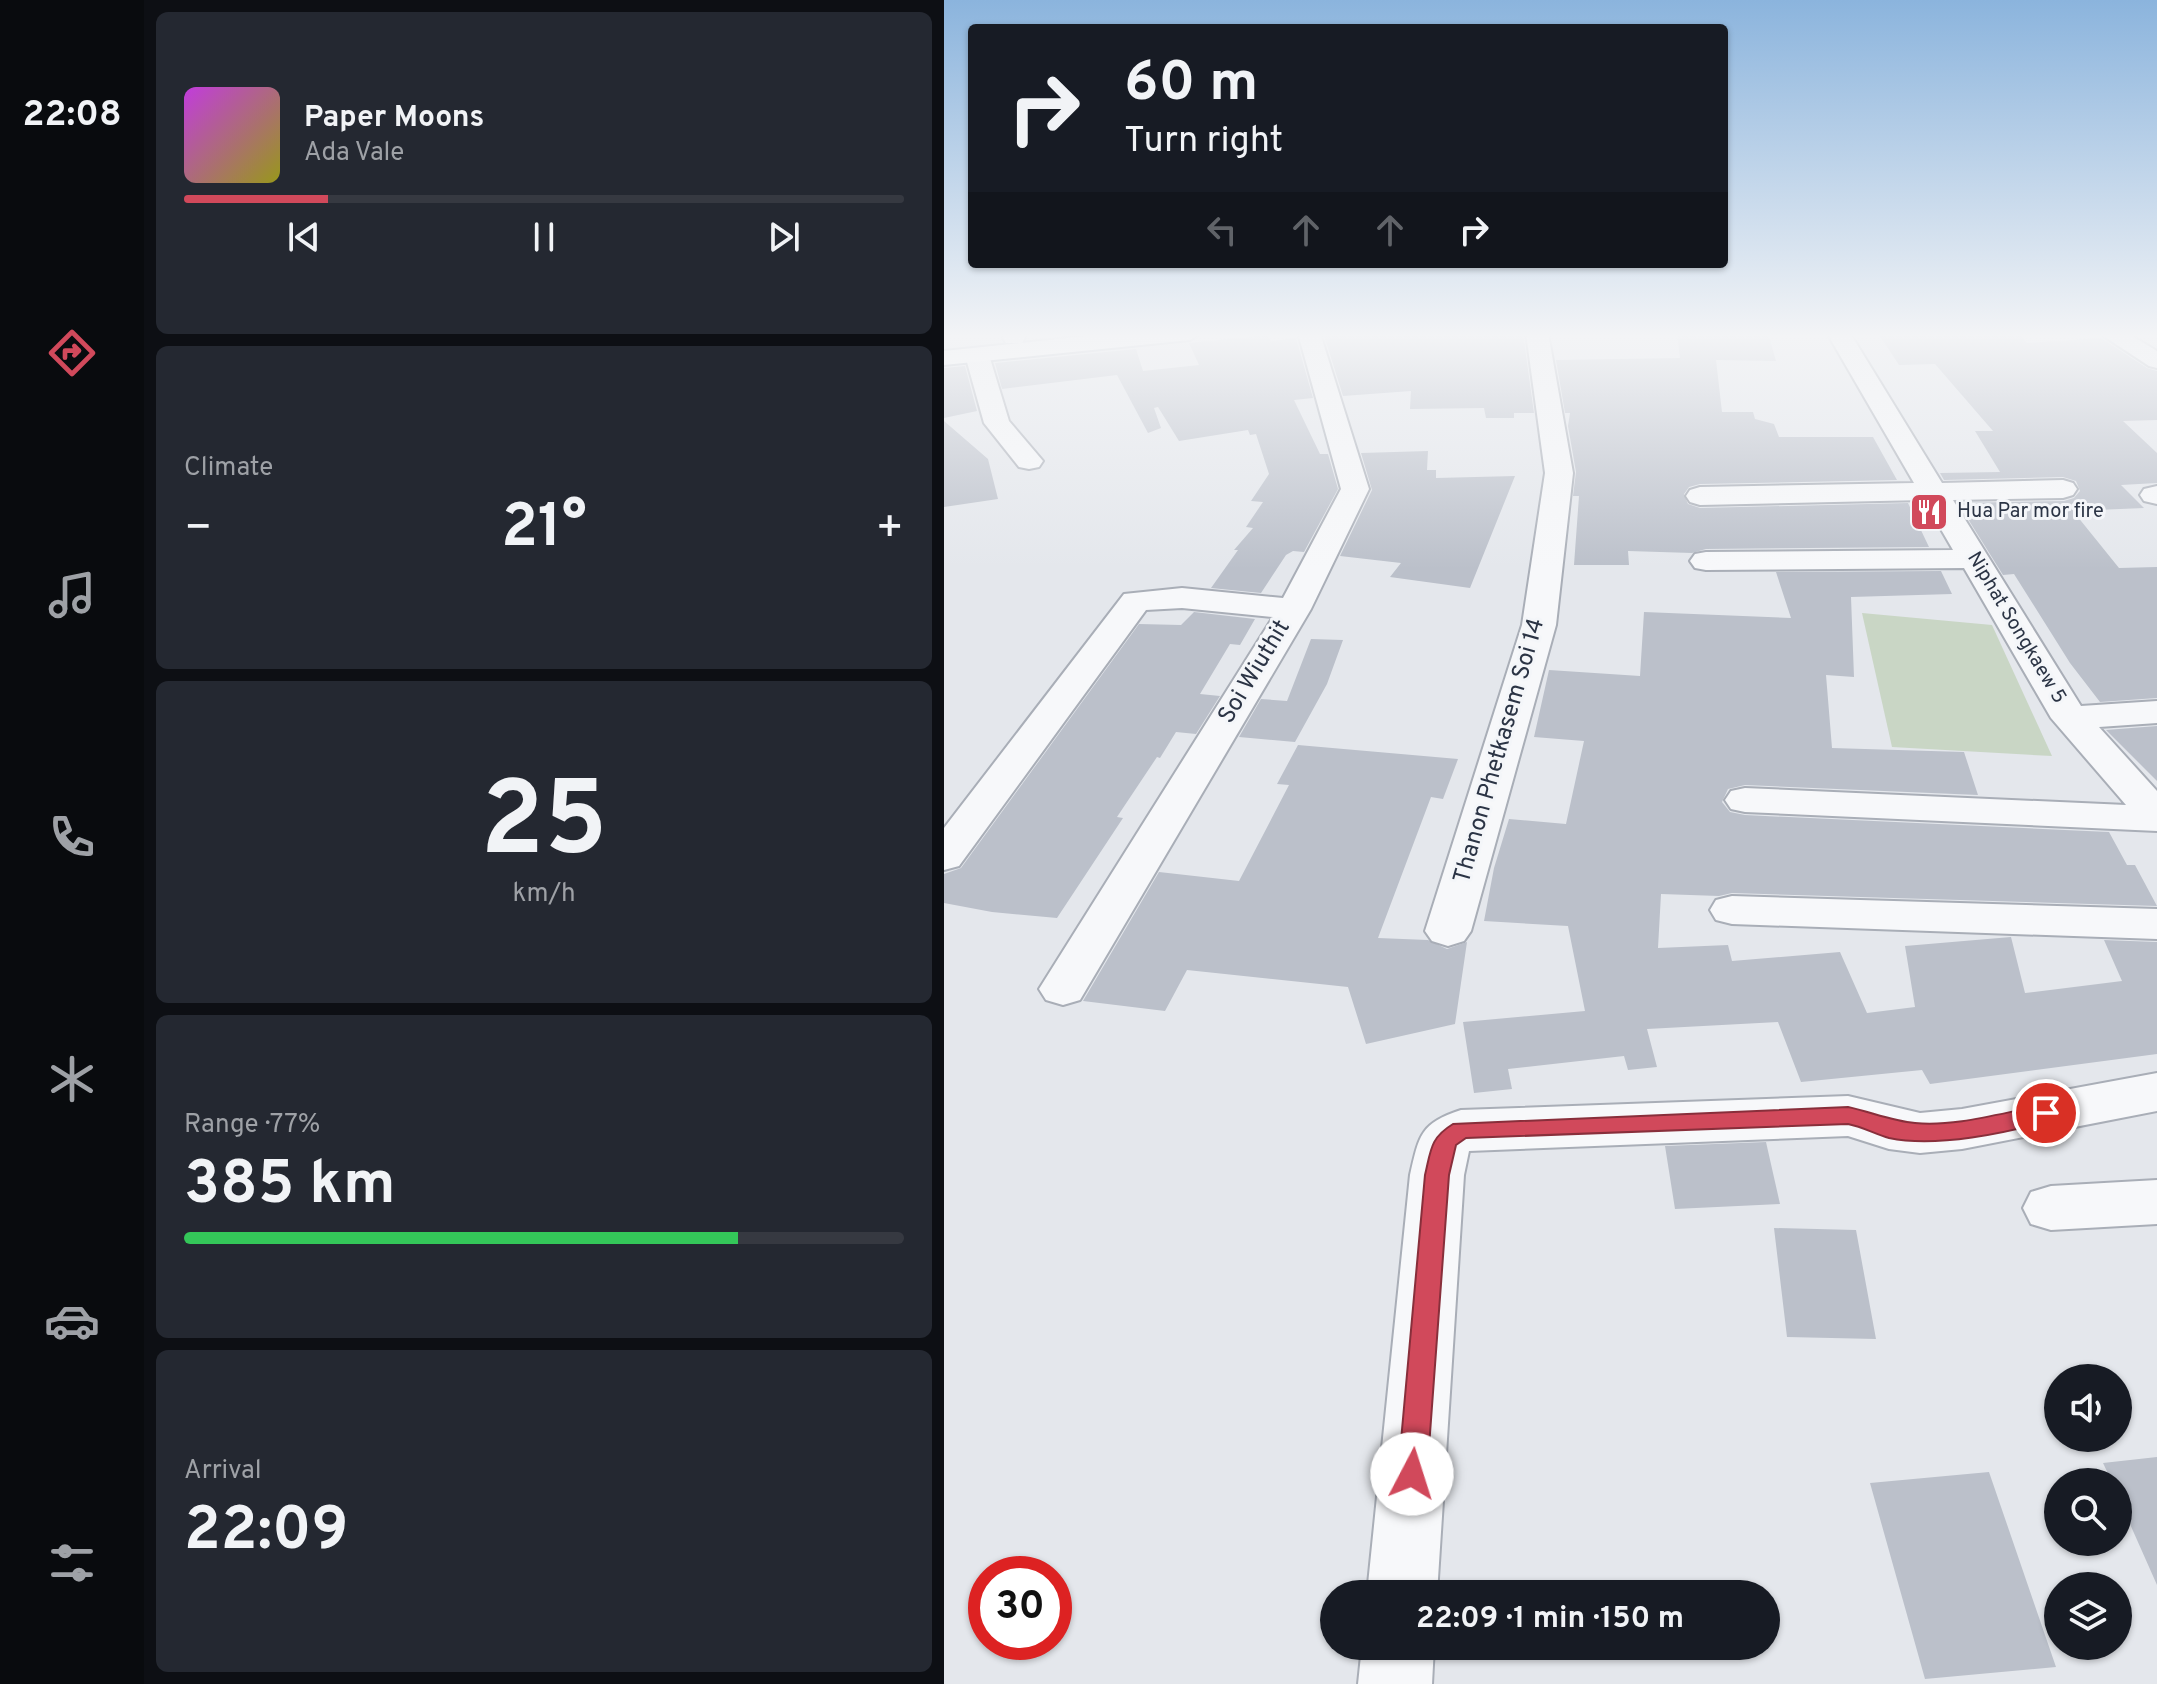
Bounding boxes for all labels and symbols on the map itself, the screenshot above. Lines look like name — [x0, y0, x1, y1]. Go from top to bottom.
restaurant icon: Hua Par mor fire — [1908, 491, 1950, 533]
place label: Hua Par mor fire — [1957, 499, 2104, 525]
street label: Niphat Songkaew 5 — [1960, 547, 2072, 709]
street label: Soi Wiuthit — [1212, 615, 1298, 729]
street label: Thanon Phetkasem Soi 14 — [1448, 615, 1552, 887]
pin — [2012, 1079, 2080, 1147]
position arrow — [1370, 1432, 1454, 1516]
speed limit sign: 30 — [968, 1556, 1072, 1660]

